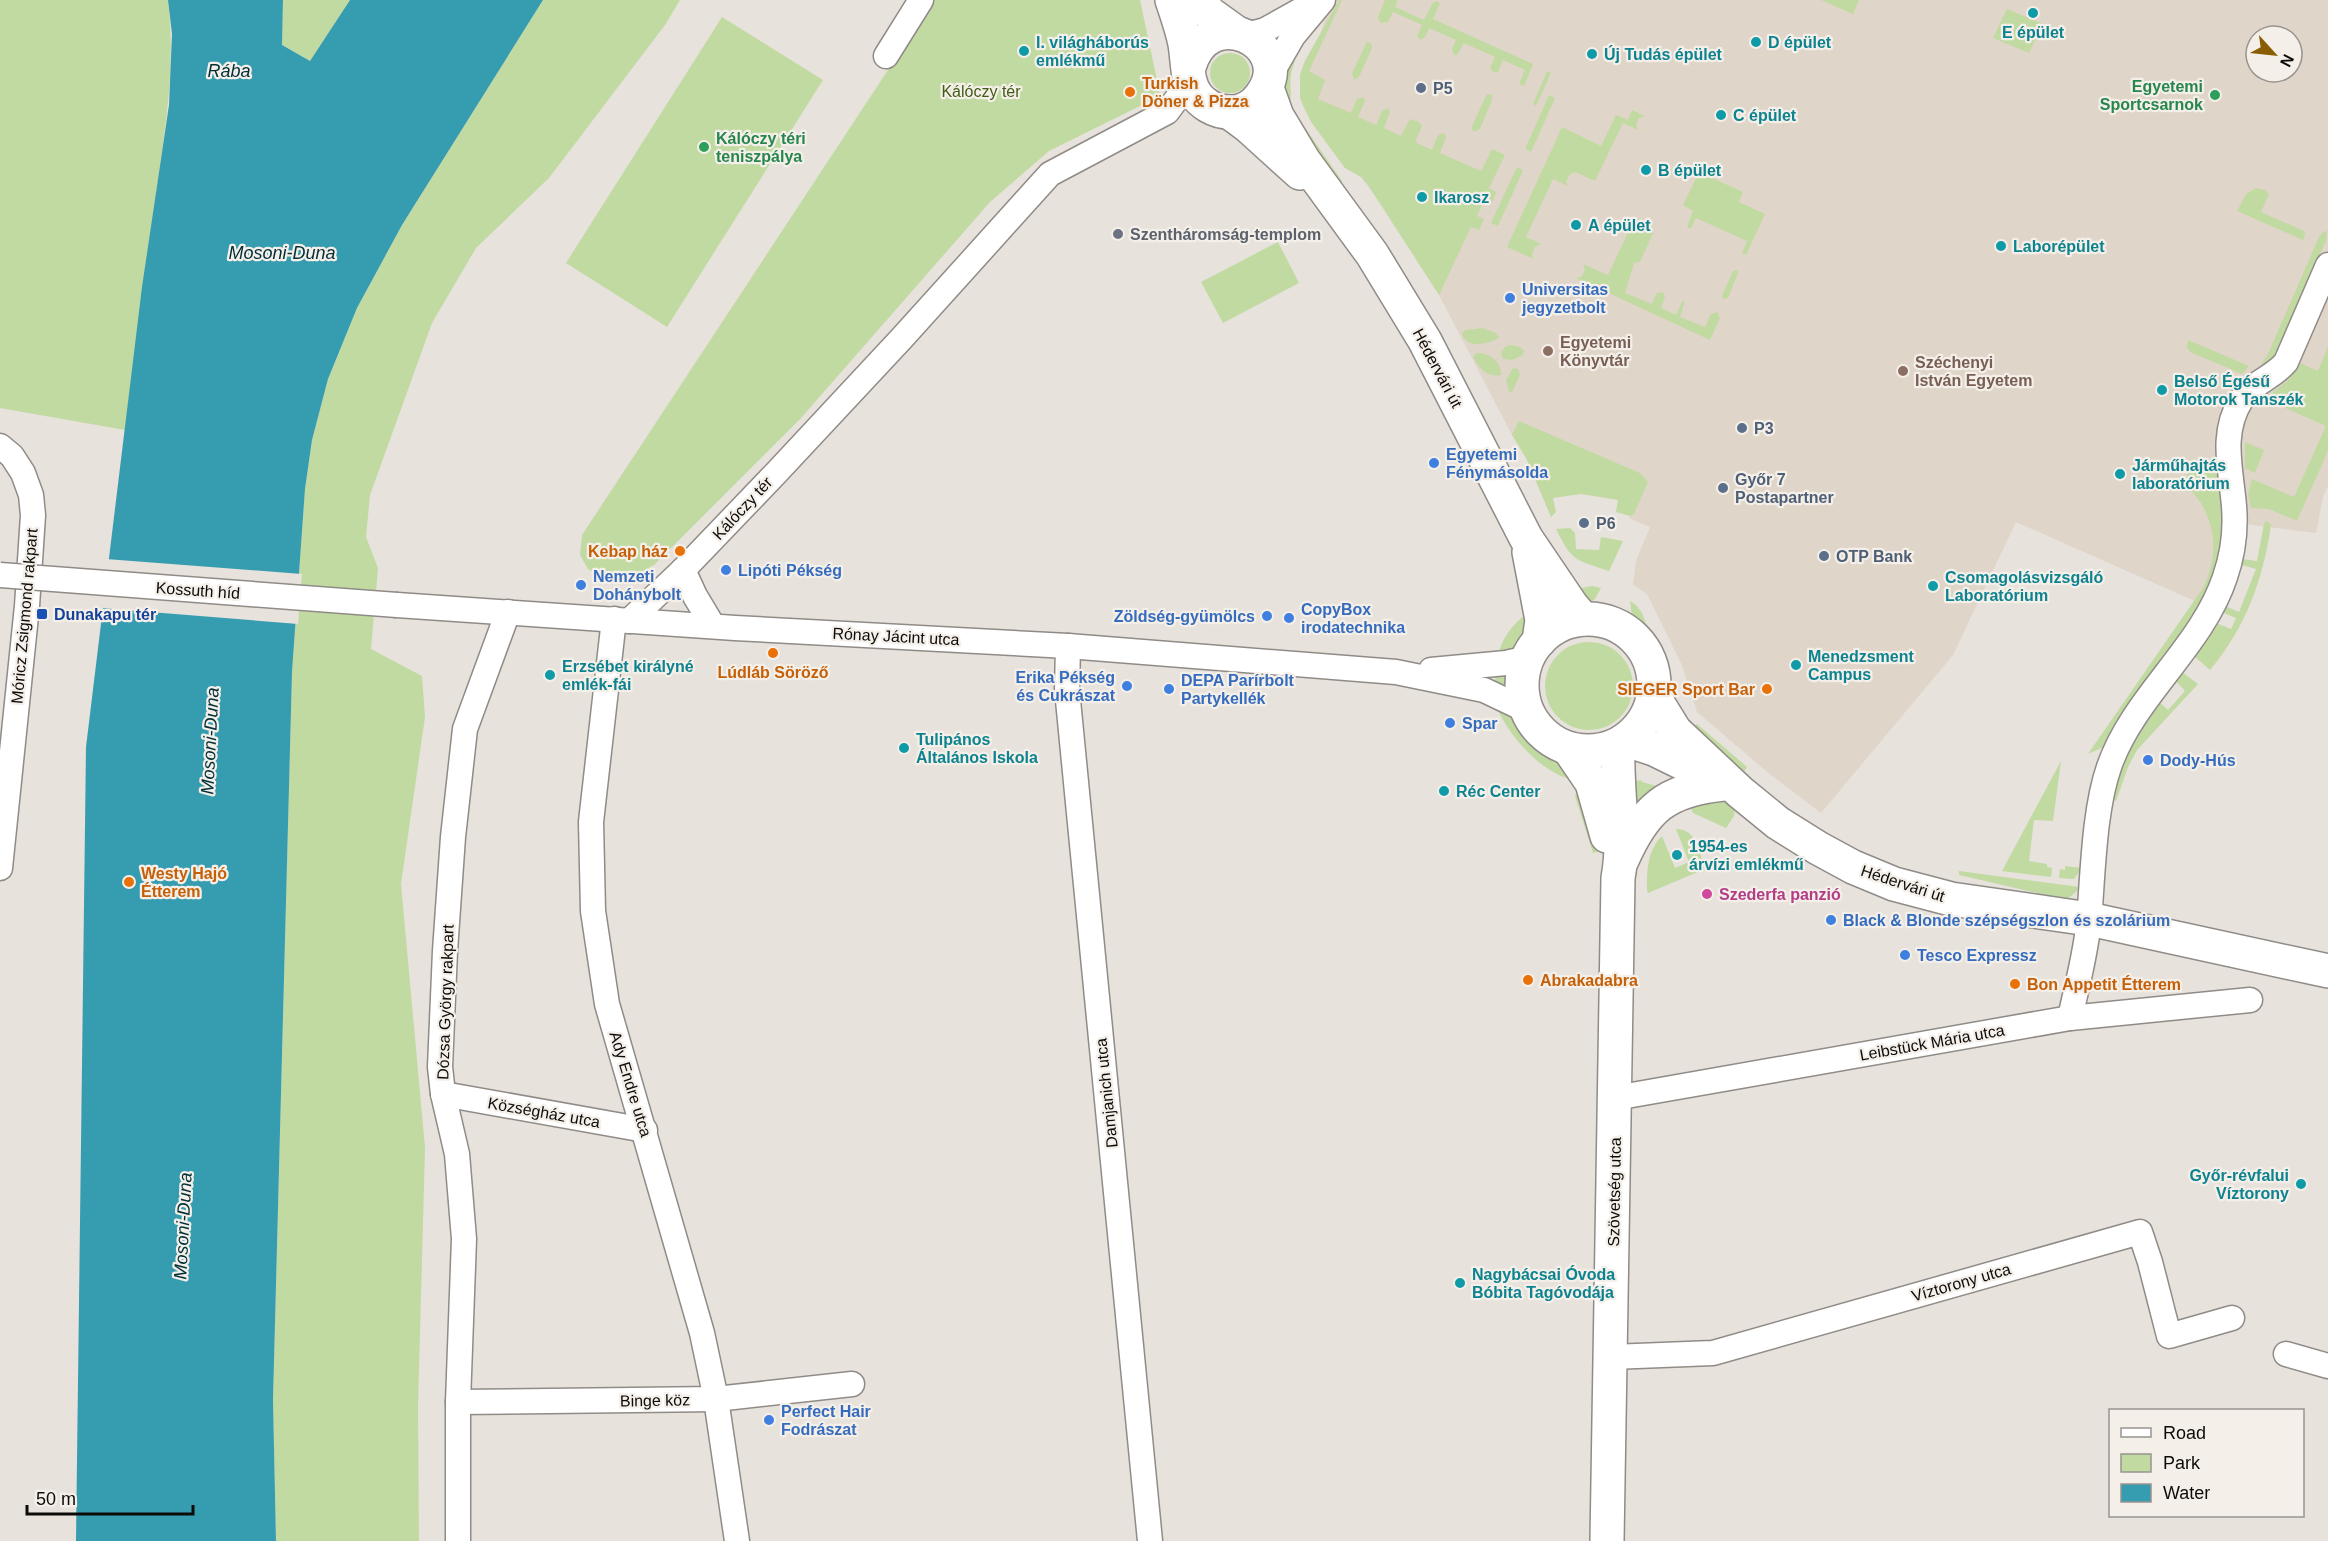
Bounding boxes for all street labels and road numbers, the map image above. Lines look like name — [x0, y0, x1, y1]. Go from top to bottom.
street label: Hédervári út — [1410, 326, 1466, 411]
street label: Kálóczy tér — [709, 473, 776, 543]
street label: Móricz Zsigmond rakpart — [8, 527, 41, 704]
street label: Kossuth híd — [155, 579, 241, 602]
street label: Rónay Jácint utca — [832, 625, 960, 648]
street label: Hédervári út — [1859, 862, 1947, 905]
street label: Dózsa György rakpart — [434, 923, 457, 1080]
street label: Leibstück Mária utca — [1858, 1021, 2006, 1064]
street label: Ady Endre utca — [606, 1029, 655, 1139]
street label: Damjanich utca — [1092, 1037, 1121, 1149]
street label: Községház utca — [486, 1094, 602, 1131]
street label: Szövetség utca — [1605, 1137, 1624, 1247]
street label: Víztorony utca — [1910, 1260, 2013, 1305]
street label: Binge köz — [620, 1391, 690, 1410]

